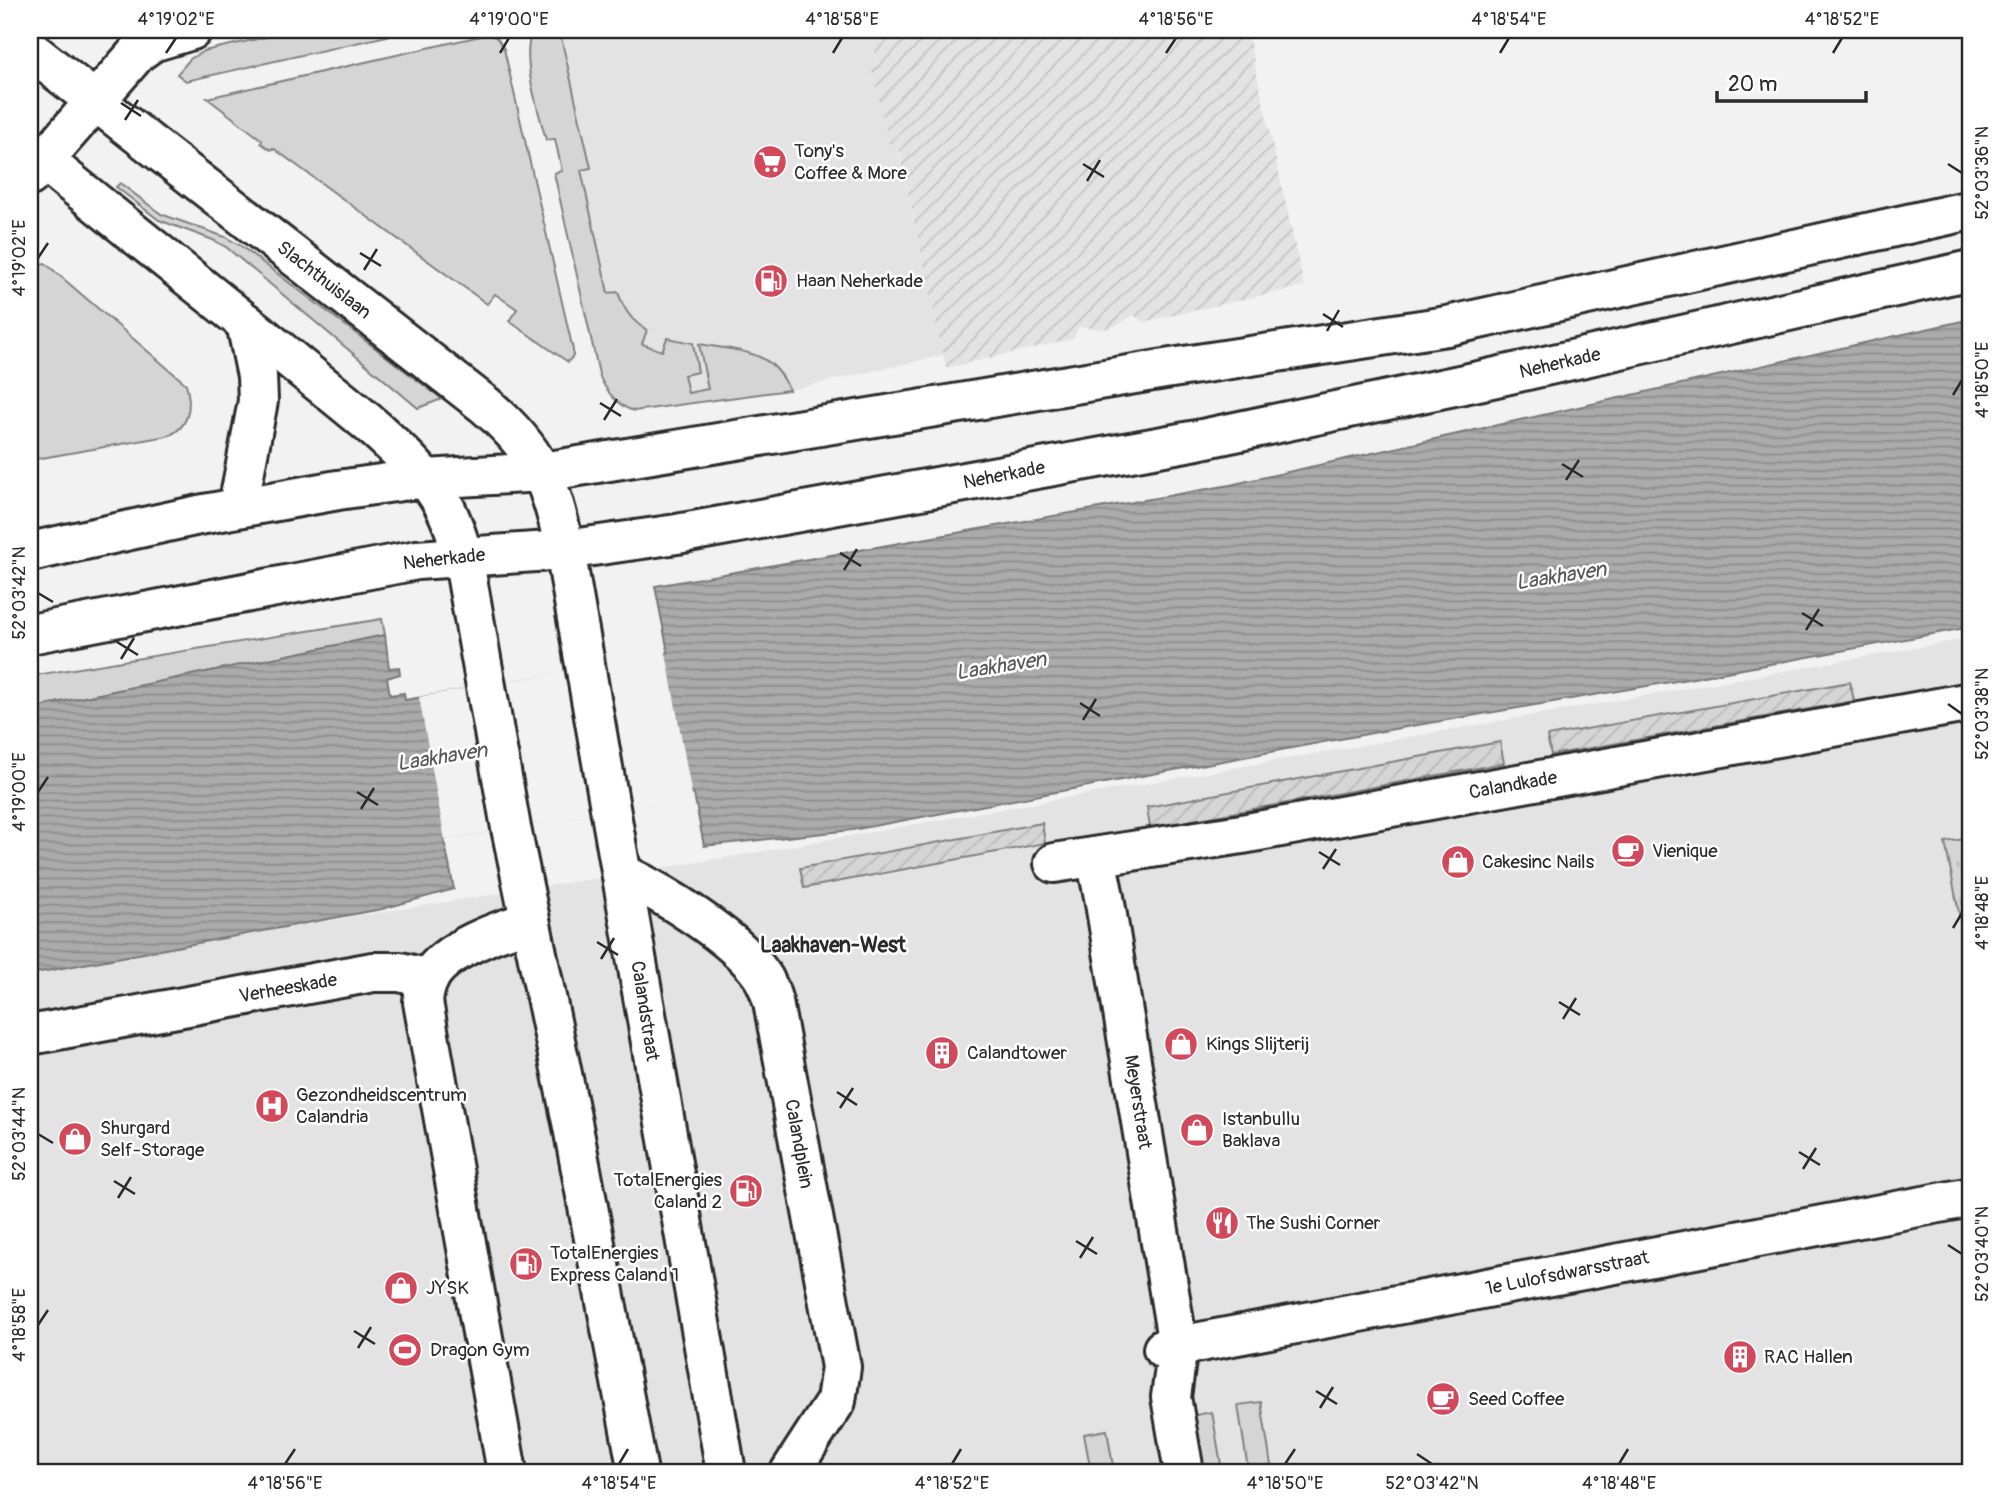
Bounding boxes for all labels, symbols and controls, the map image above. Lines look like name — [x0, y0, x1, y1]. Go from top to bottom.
text: 4°19'02"E — [137, 8, 215, 31]
text: 4°19'00"E — [469, 8, 549, 31]
text: 4°18'58"E — [805, 8, 879, 31]
text: 4°18'56"E — [1139, 8, 1213, 31]
text: 4°18'54"E — [1472, 8, 1546, 31]
text: 4°18'52"E — [1805, 8, 1879, 31]
scale bar — [1717, 60, 1866, 104]
text: 20 m — [1728, 71, 1777, 98]
text: 52°03'36"N — [1971, 126, 1994, 220]
place label: Tony's Coffee & More — [794, 139, 908, 185]
supermarket icon: Tony's Coffee & More — [751, 143, 789, 181]
text: 4°19'02"E — [8, 219, 31, 297]
street label: Slachthuislaan — [272, 236, 376, 324]
fuel station icon: Haan Neherkade — [752, 262, 790, 300]
place label: Haan Neherkade — [796, 269, 924, 293]
street label: Neherkade — [1517, 342, 1604, 384]
text: 4°18'50"E — [1971, 342, 1994, 418]
street label: Neherkade — [961, 455, 1048, 495]
street label: Neherkade — [402, 543, 487, 575]
text: 52°03'42"N — [8, 546, 31, 640]
water label: Laakhaven — [1514, 555, 1609, 596]
water label: Laakhaven — [954, 645, 1049, 686]
text: 52°03'38"N — [1971, 668, 1994, 760]
water label: Laakhaven — [395, 736, 490, 777]
text: 4°19'00"E — [8, 752, 31, 832]
street label: Calandkade — [1467, 765, 1560, 805]
cafe icon: Vienique — [1609, 832, 1647, 870]
place label: Vienique — [1652, 839, 1718, 863]
shop icon: Cakesinc Nails — [1439, 843, 1477, 881]
place label: Cakesinc Nails — [1482, 850, 1595, 874]
text: 4°18'48"E — [1971, 876, 1994, 950]
district label: Laakhaven-West — [760, 932, 907, 959]
street label: Calandstraat — [625, 959, 665, 1063]
street label: Verheeskade — [237, 967, 340, 1008]
shop icon: Kings Slijterij — [1162, 1025, 1200, 1063]
place label: Kings Slijterij — [1206, 1032, 1309, 1056]
building icon: Calandtower — [923, 1034, 961, 1072]
place label: Calandtower — [967, 1041, 1067, 1065]
street label: Meyerstraat — [1119, 1053, 1157, 1151]
place label: Gezondheidscentrum Calandria — [296, 1083, 467, 1129]
text: 52°03'44"N — [8, 1087, 31, 1181]
hospital icon: Gezondheidscentrum Calandria — [253, 1087, 291, 1125]
street label: Calandplein — [779, 1097, 819, 1191]
place label: Istanbullu Baklava — [1222, 1107, 1300, 1153]
shop icon: Istanbullu Baklava — [1178, 1111, 1216, 1149]
place label: Shurgard Self-Storage — [100, 1116, 205, 1162]
shop icon: Shurgard Self-Storage — [56, 1120, 94, 1158]
place label: TotalEnergies Caland 2 — [614, 1168, 722, 1214]
fuel station icon: TotalEnergies Caland 2 — [727, 1172, 765, 1210]
restaurant icon: The Sushi Corner — [1203, 1204, 1241, 1242]
text: 52°03'40"N — [1971, 1206, 1994, 1302]
place label: The Sushi Corner — [1246, 1211, 1381, 1235]
place label: TotalEnergies Express Caland 1 — [550, 1241, 679, 1287]
fuel station icon: TotalEnergies Express Caland 1 — [507, 1245, 545, 1283]
street label: 1e Lulofsdwarsstraat — [1483, 1245, 1651, 1301]
shop icon: JYSK — [382, 1269, 420, 1307]
place label: JYSK — [426, 1276, 469, 1300]
text: 4°18'58"E — [8, 1288, 31, 1362]
sports icon: Dragon Gym — [386, 1331, 424, 1369]
place label: Dragon Gym — [430, 1338, 530, 1362]
building icon: RAC Hallen — [1721, 1338, 1759, 1376]
place label: RAC Hallen — [1764, 1345, 1853, 1369]
cafe icon: Seed Coffee — [1424, 1380, 1462, 1418]
place label: Seed Coffee — [1468, 1387, 1565, 1411]
text: 4°18'56"E — [248, 1472, 322, 1495]
text: 4°18'54"E — [582, 1472, 656, 1495]
text: 4°18'52"E — [915, 1472, 989, 1495]
text: 4°18'50"E — [1247, 1472, 1323, 1495]
text: 52°03'42"N — [1385, 1472, 1479, 1495]
text: 4°18'48"E — [1582, 1472, 1656, 1495]

